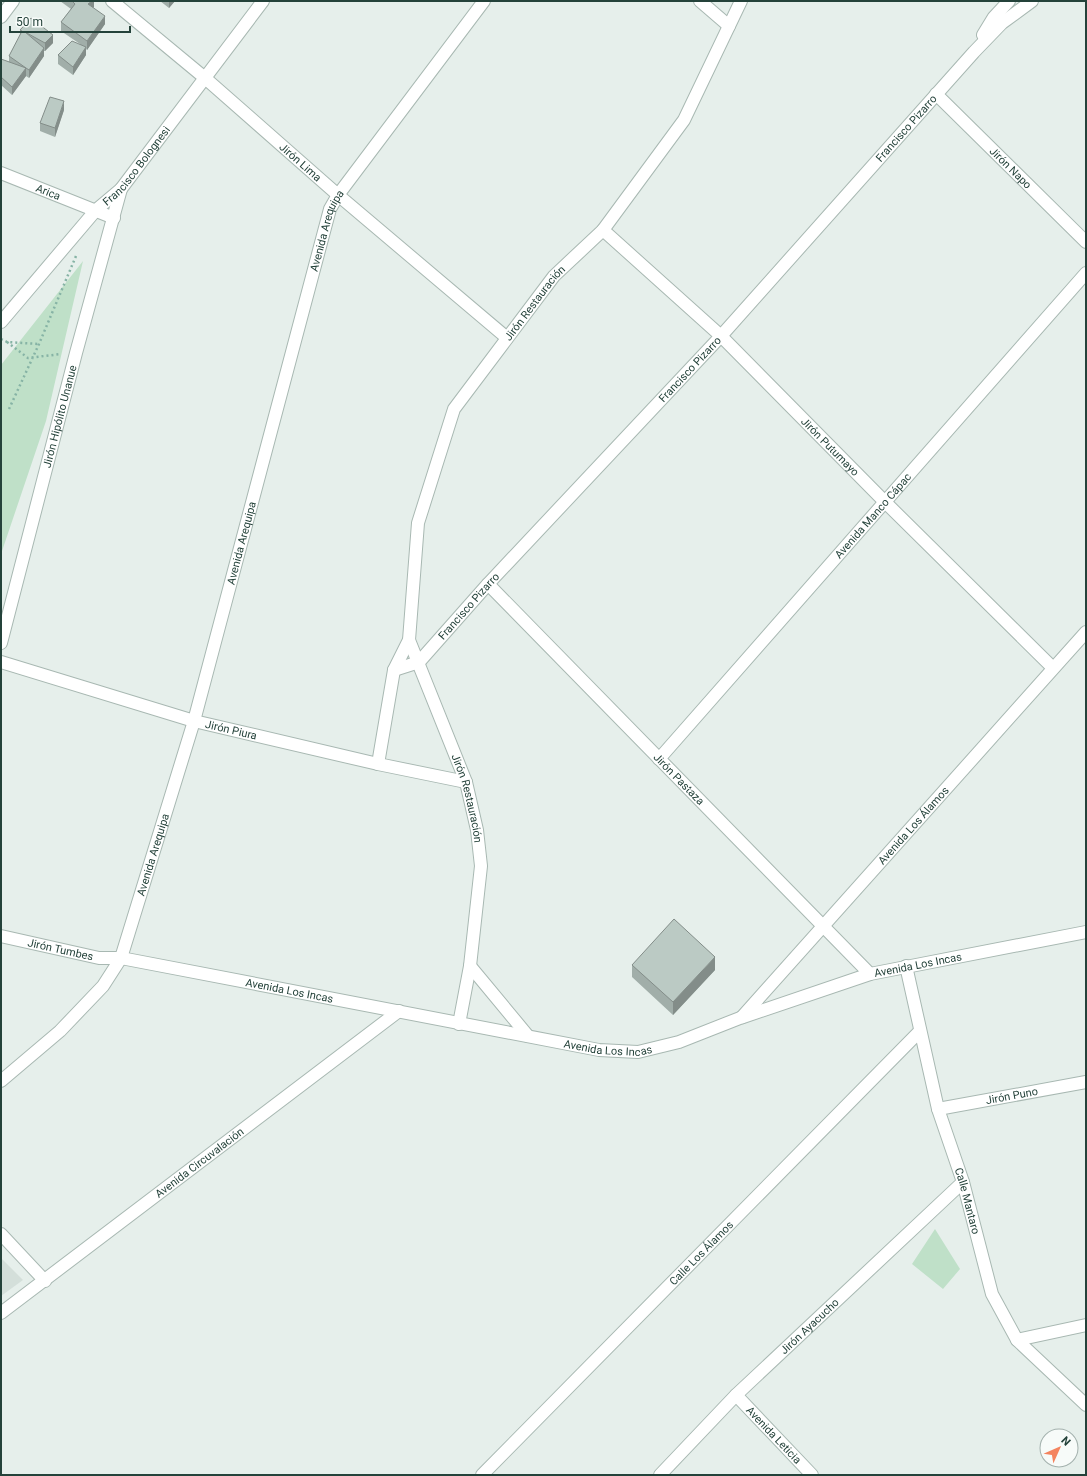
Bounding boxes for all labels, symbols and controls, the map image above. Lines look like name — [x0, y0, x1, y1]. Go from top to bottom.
scale bar — [10, 8, 130, 34]
text: 50 m — [16, 15, 43, 29]
street label: Francisco Pizarro — [873, 92, 939, 164]
street label: Francisco Bolognesi — [100, 124, 173, 208]
street label: Jirón Lima — [277, 140, 324, 184]
street label: Jirón Napo — [987, 144, 1034, 191]
street label: Arica — [34, 181, 63, 203]
street label: Avenida Arequipa — [307, 187, 346, 273]
street label: Jirón Restauración — [501, 263, 568, 343]
street label: Francisco Pizarro — [656, 334, 724, 405]
street label: Jirón Hipólito Unanue — [40, 364, 79, 469]
street label: Jirón Putumayo — [798, 415, 862, 479]
street label: Avenida Manco Cápac — [832, 470, 914, 561]
street label: Avenida Arequipa — [224, 500, 259, 586]
street label: Francisco Pizarro — [435, 570, 502, 642]
street label: Jirón Piura — [204, 717, 258, 742]
street label: Jirón Pastaza — [651, 751, 707, 808]
street label: Jirón Restauración — [449, 752, 485, 843]
street label: Avenida Los Álamos — [875, 784, 952, 867]
street label: Avenida Arequipa — [134, 812, 172, 897]
street label: Jirón Tumbes — [27, 936, 95, 963]
street label: Avenida Los Incas — [873, 950, 963, 980]
street label: Avenida Los Incas — [245, 976, 335, 1005]
street label: Avenida Los Incas — [563, 1037, 654, 1059]
street label: Jirón Puno — [985, 1084, 1039, 1107]
street label: Avenida Circuvalación — [152, 1125, 246, 1200]
street label: Calle Mantaro — [952, 1166, 983, 1235]
street label: Calle Los Álamos — [667, 1218, 736, 1288]
street label: Jirón Ayacucho — [777, 1296, 841, 1357]
street label: Avenida Leticia — [744, 1403, 804, 1466]
north arrow — [1039, 1428, 1079, 1468]
text: N — [1058, 1434, 1073, 1449]

